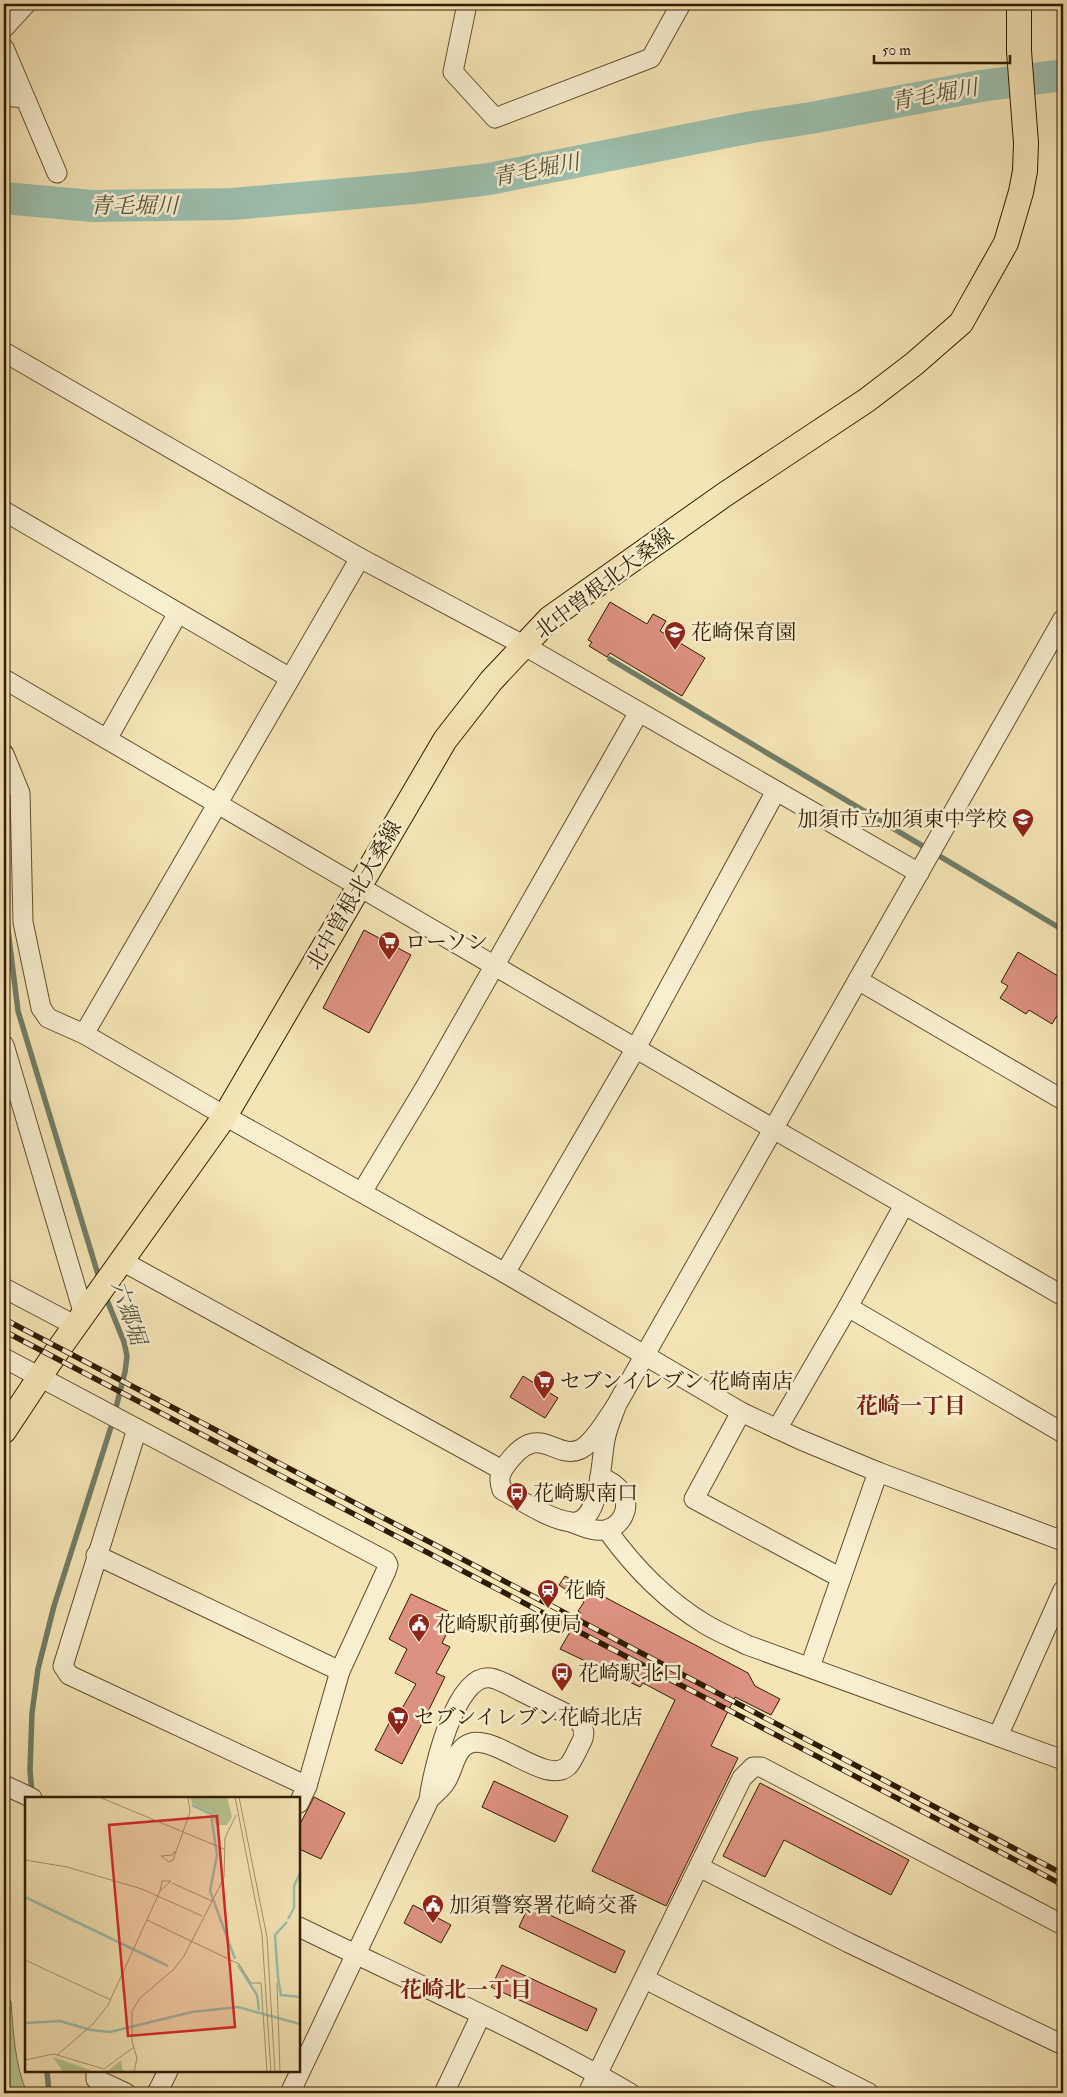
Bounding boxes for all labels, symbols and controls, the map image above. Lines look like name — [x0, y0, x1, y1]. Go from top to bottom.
scale bar — [874, 32, 1011, 64]
text: 50 m — [882, 41, 911, 60]
water label: 青毛堀川 — [888, 73, 982, 116]
water label: 青毛堀川 — [490, 147, 584, 192]
water label: 青毛堀川 — [90, 192, 180, 220]
street label: 北中曽根北大桑線 — [529, 522, 680, 645]
place label: 花崎保育園 — [691, 619, 796, 646]
school or university icon: 花崎保育園 — [663, 620, 687, 651]
place label: 加須市立加須東中学校 — [797, 806, 1007, 833]
school or university icon: 加須市立加須東中学校 — [1011, 807, 1035, 838]
street label: 北中曽根北大桑線 — [301, 816, 408, 975]
place label: ローソン — [405, 929, 488, 956]
supermarket icon: ローソン — [377, 930, 401, 961]
water label: 六郷堀 — [104, 1277, 153, 1352]
place label: セブンイレブン 花崎南店 — [560, 1368, 793, 1395]
supermarket icon: セブンイレブン 花崎南店 — [532, 1369, 556, 1400]
district label: 花崎一丁目 — [856, 1392, 966, 1420]
place label: 花崎駅南口 — [533, 1480, 638, 1507]
bus stop icon: 花崎駅南口 — [505, 1481, 529, 1512]
place label: 花崎 — [564, 1577, 606, 1604]
station icon: 花崎 — [536, 1578, 560, 1609]
place label: 花崎駅前郵便局 — [435, 1611, 582, 1638]
public building icon: 花崎駅前郵便局 — [407, 1612, 431, 1643]
place label: 花崎駅北口 — [578, 1660, 683, 1687]
bus stop icon: 花崎駅北口 — [550, 1661, 574, 1692]
place label: セブンイレブン花崎北店 — [414, 1704, 642, 1731]
supermarket icon: セブンイレブン花崎北店 — [386, 1705, 410, 1736]
inset map — [25, 1797, 300, 2072]
place label: 加須警察署花崎交番 — [449, 1892, 638, 1919]
public building icon: 加須警察署花崎交番 — [421, 1893, 445, 1924]
district label: 花崎北一丁目 — [400, 1976, 532, 2004]

